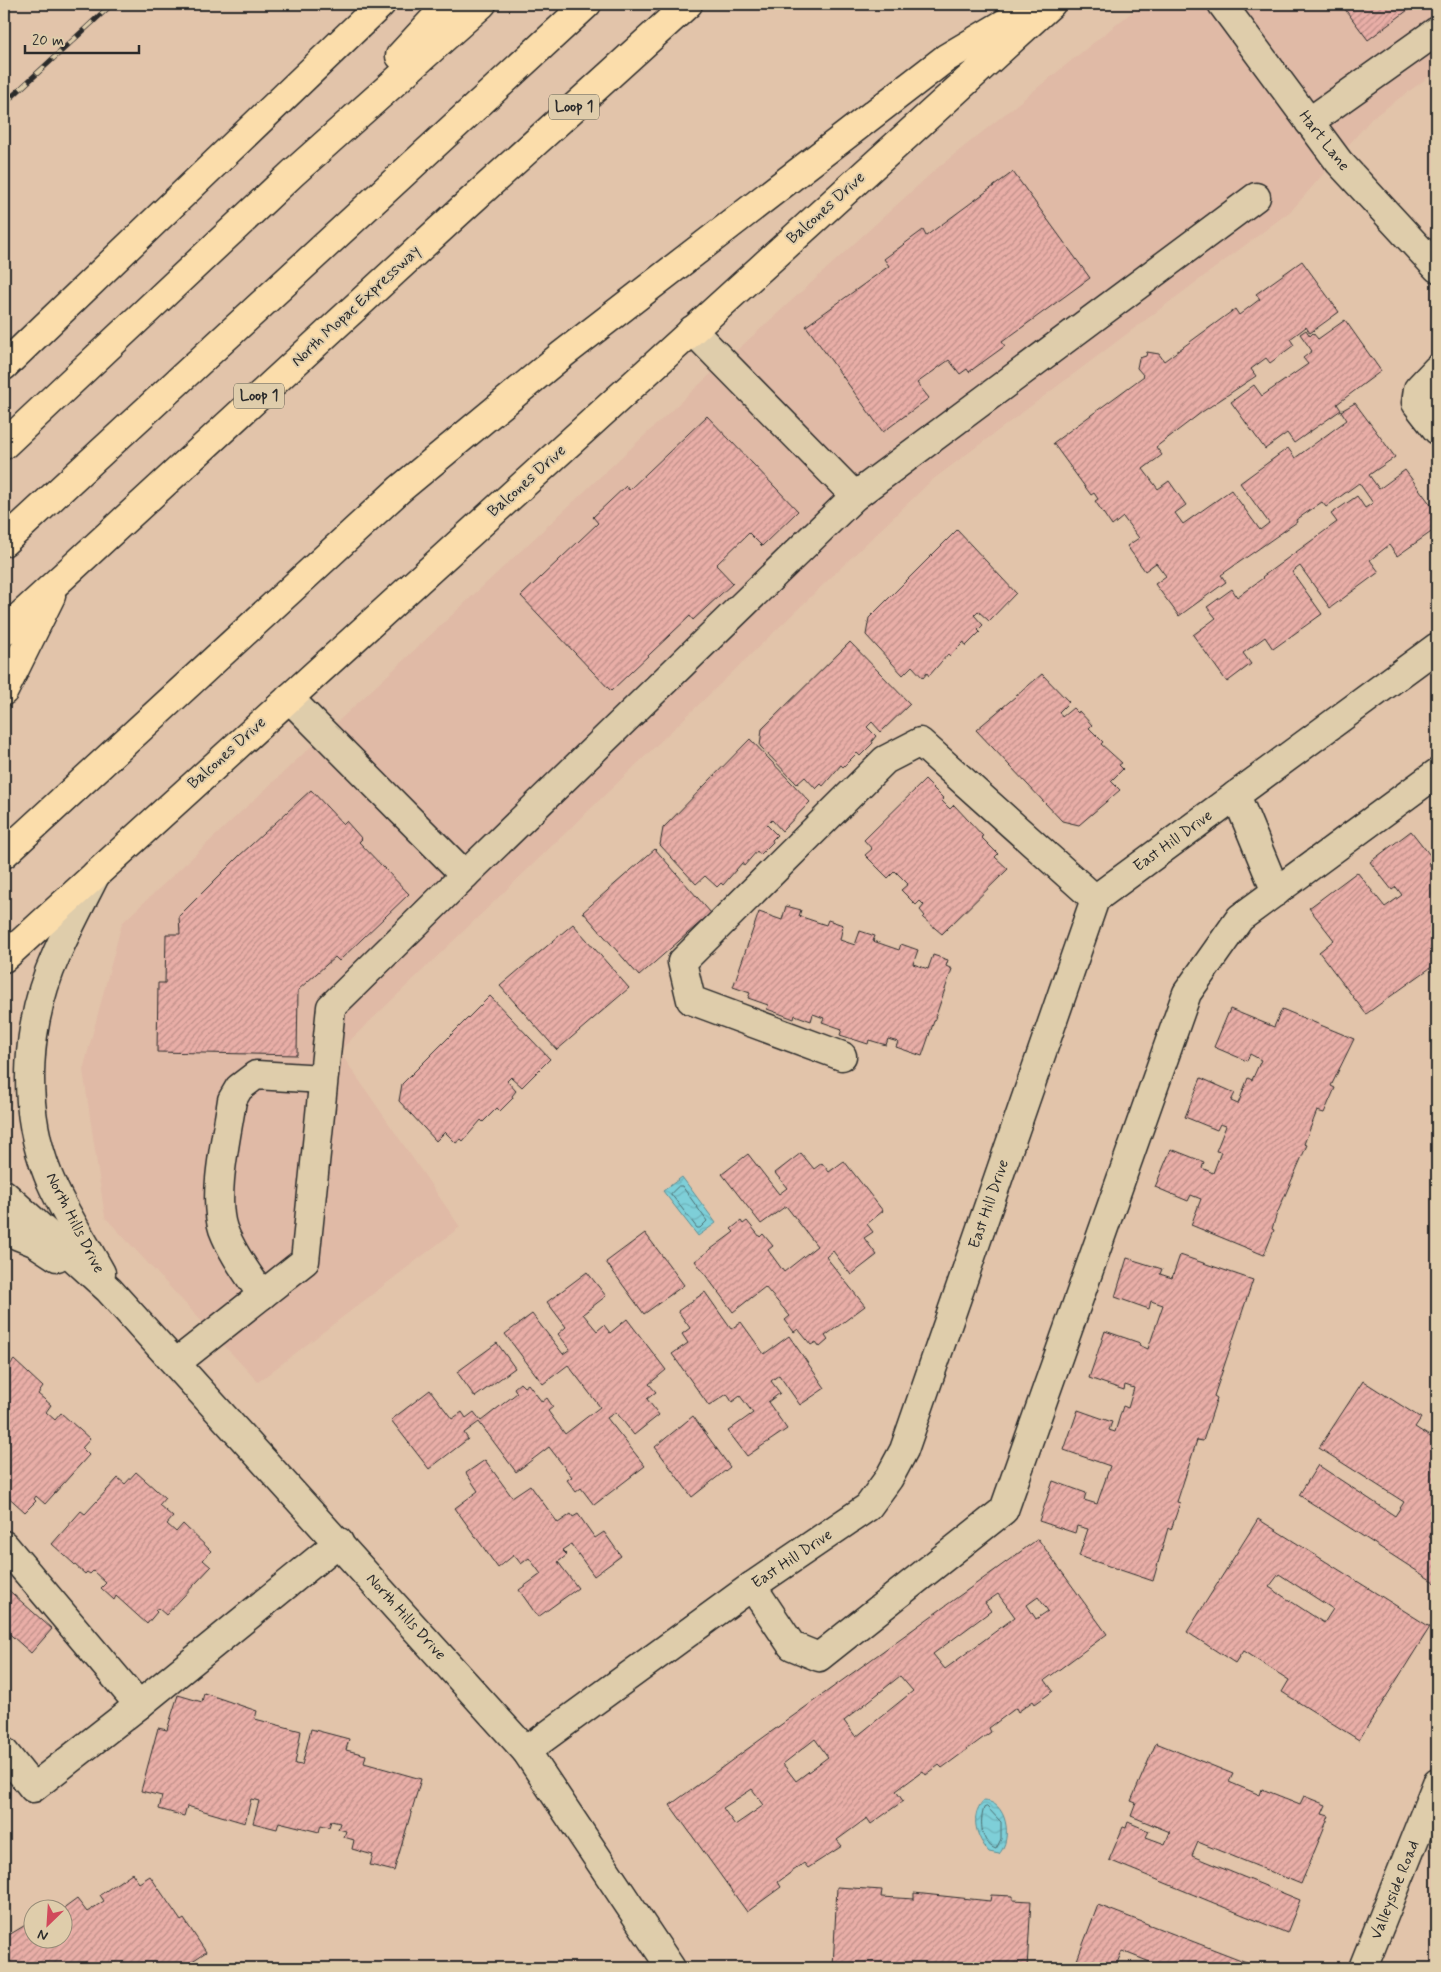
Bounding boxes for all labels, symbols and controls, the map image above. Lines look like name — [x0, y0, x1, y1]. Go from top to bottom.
scale bar — [25, 22, 139, 54]
text: 20 m — [32, 31, 64, 51]
road number: Loop 1 — [549, 94, 599, 120]
street label: Hart Lane — [1294, 106, 1354, 176]
street label: Balcones Drive — [782, 167, 870, 249]
street label: North Mopac Expressway — [287, 241, 425, 371]
road number: Loop 1 — [234, 384, 284, 408]
street label: Balcones Drive — [483, 440, 571, 522]
street label: Balcones Drive — [183, 712, 271, 794]
street label: East Hill Drive — [1129, 805, 1217, 877]
street label: East Hill Drive — [964, 1157, 1014, 1251]
street label: North Hills Drive — [41, 1169, 109, 1277]
street label: East Hill Drive — [747, 1524, 837, 1594]
street label: North Hills Drive — [361, 1569, 451, 1665]
street label: Valleyside Road — [1366, 1837, 1424, 1943]
north arrow — [22, 1900, 72, 1950]
text: N — [35, 1925, 51, 1945]

